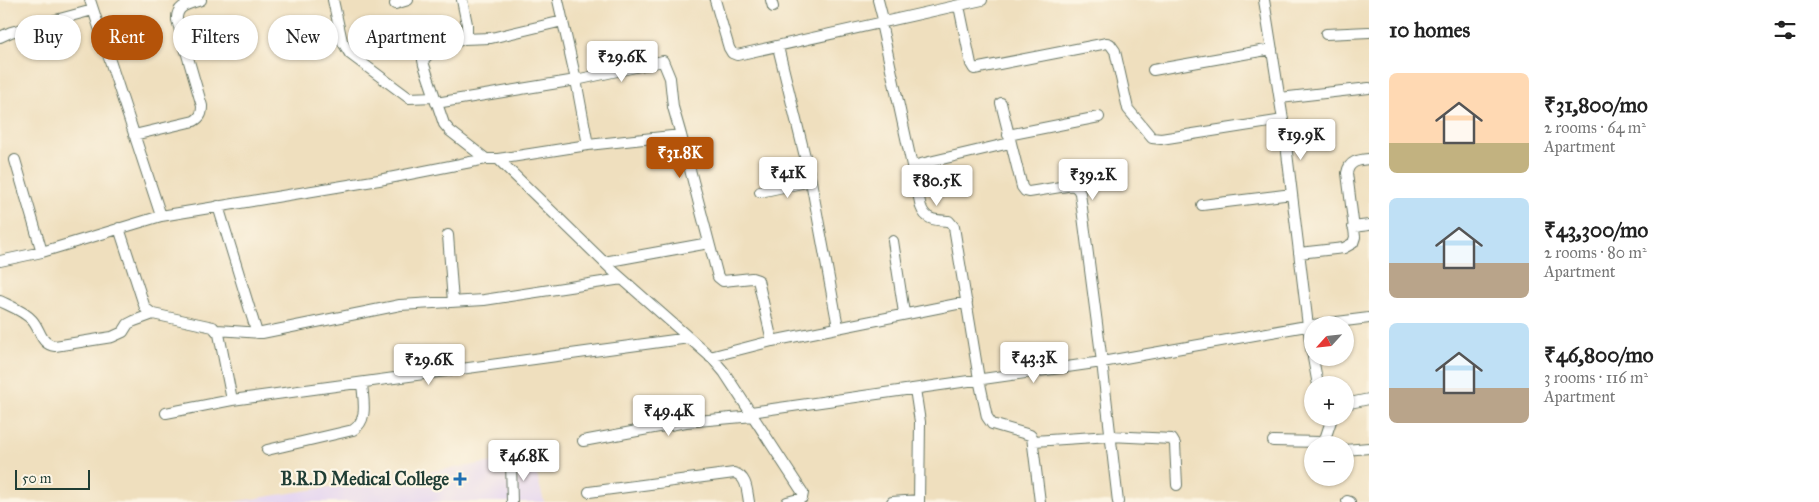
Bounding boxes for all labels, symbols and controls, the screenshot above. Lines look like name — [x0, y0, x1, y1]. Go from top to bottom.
chip: Buy — [15, 15, 81, 60]
chip: Rent — [91, 15, 163, 60]
chip: Filters — [173, 15, 258, 60]
chip: New — [268, 15, 338, 60]
chip: Apartment — [348, 15, 464, 60]
icon: filters — [1771, 16, 1799, 44]
text: 10 homes — [1389, 17, 1470, 43]
pin: ₹29.6K — [581, 41, 663, 83]
text: ₹29.6K — [598, 47, 646, 66]
text: ₹31,800/mo — [1544, 92, 1648, 118]
icon: home — [1429, 93, 1489, 153]
text: 2 rooms · 64 m² — [1544, 118, 1646, 137]
pin: ₹19.9K — [1260, 119, 1342, 161]
text: ₹19.9K — [1277, 125, 1325, 144]
pin: ₹31.8K — [639, 136, 721, 179]
text: Apartment — [1544, 137, 1616, 156]
text: ₹31.8K — [657, 143, 703, 162]
pin: ₹41K — [758, 156, 818, 199]
pin: ₹39.2K — [1052, 158, 1134, 201]
text: ₹41K — [770, 163, 806, 182]
pin: ₹80.5K — [896, 164, 978, 207]
text: ₹39.2K — [1070, 165, 1116, 184]
text: ₹80.5K — [913, 171, 961, 190]
text: ₹43,300/mo — [1544, 217, 1648, 243]
icon: home — [1429, 218, 1489, 278]
text: 2 rooms · 80 m² — [1544, 243, 1647, 262]
text: Apartment — [1544, 262, 1616, 281]
north arrow — [1304, 316, 1354, 366]
map controls — [1304, 316, 1354, 486]
pin: ₹43.3K — [993, 342, 1075, 384]
text: ₹46,800/mo — [1544, 342, 1653, 368]
icon: home — [1429, 343, 1489, 403]
pin: ₹29.6K — [388, 344, 470, 386]
text: ₹43.3K — [1011, 348, 1057, 367]
text: ₹29.6K — [405, 350, 453, 369]
text: 3 rooms · 116 m² — [1544, 368, 1648, 387]
button: + — [1304, 376, 1354, 426]
text: Apartment — [1544, 387, 1616, 406]
pin: ₹49.4K — [628, 394, 710, 437]
text: ₹49.4K — [644, 401, 694, 420]
button: − — [1304, 436, 1354, 486]
pin: ₹46.8K — [483, 440, 565, 482]
text: ₹46.8K — [499, 446, 549, 465]
scale bar — [15, 467, 90, 490]
place label: B.R.D Medical College — [280, 468, 449, 491]
text: 50 m — [22, 470, 51, 487]
marker: B.R.D Medical College — [453, 472, 467, 486]

